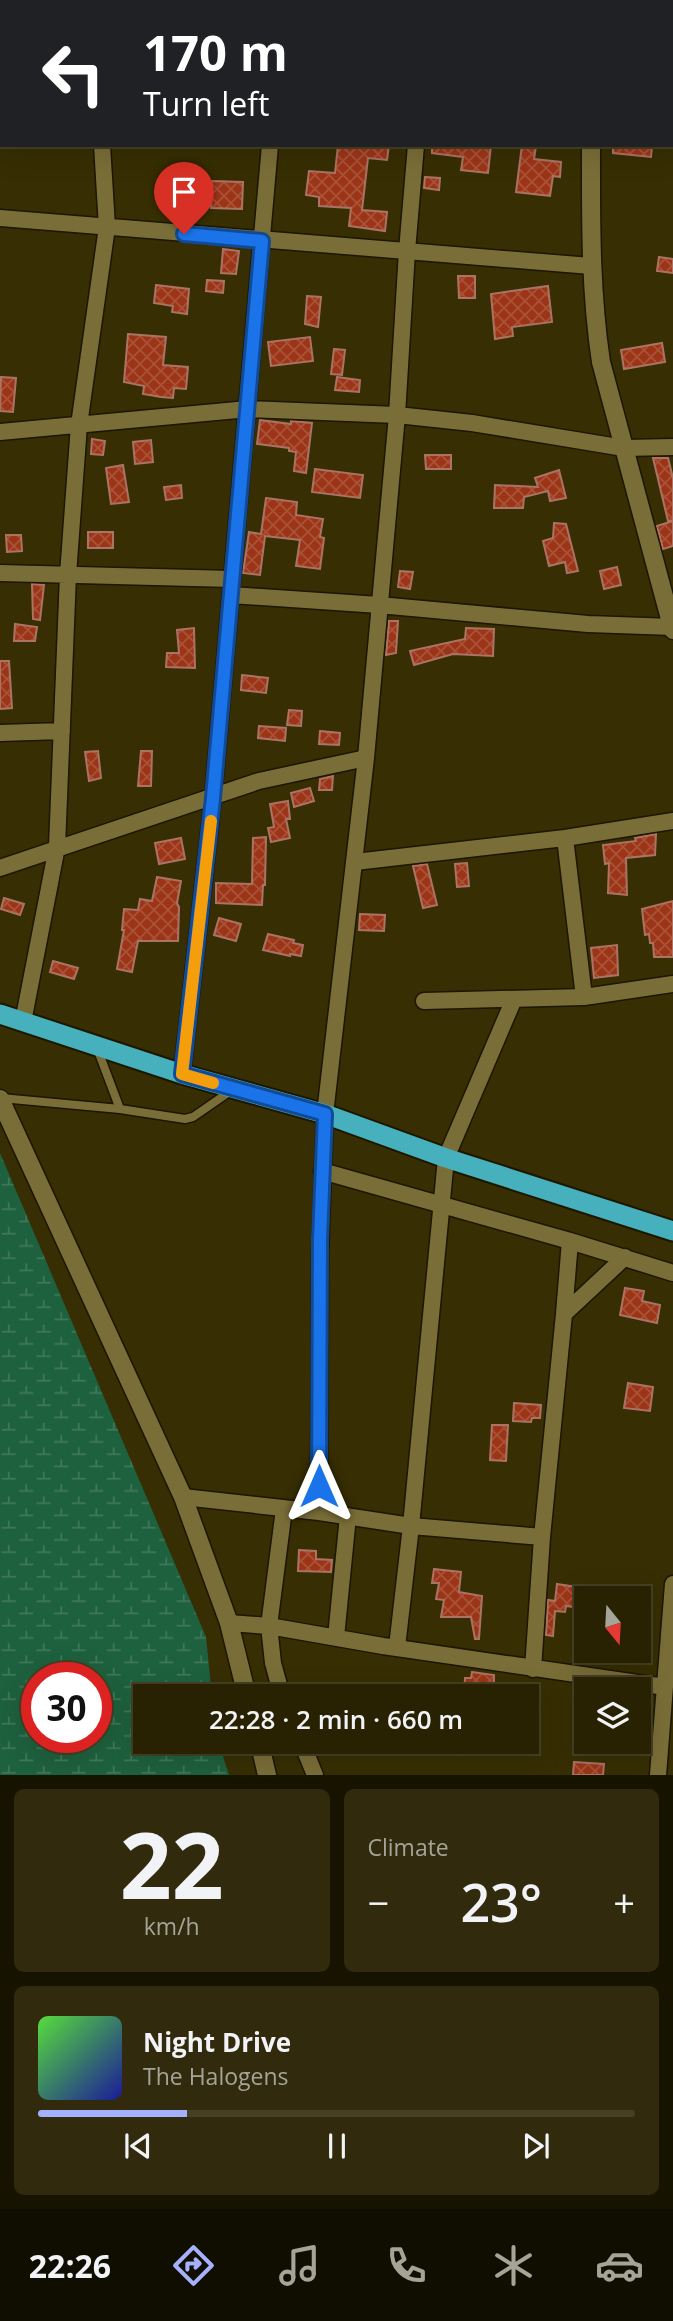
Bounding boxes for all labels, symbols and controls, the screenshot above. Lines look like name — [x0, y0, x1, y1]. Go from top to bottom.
text: 170 m — [143, 19, 288, 85]
icon: left — [28, 28, 119, 119]
text: Turn left — [143, 82, 269, 125]
pin — [154, 162, 214, 234]
icon: arrive — [165, 173, 203, 211]
position arrow — [282, 1449, 356, 1523]
north arrow — [574, 1586, 651, 1662]
map controls — [574, 1586, 651, 1754]
speed limit sign: 30 — [21, 1662, 112, 1753]
button: layers — [574, 1677, 651, 1754]
text: 22:28 · 2 min · 660 m — [209, 1701, 463, 1737]
text: 22 — [120, 1802, 224, 1926]
text: Climate — [368, 1831, 449, 1863]
text: 23° — [460, 1866, 542, 1937]
text: − — [368, 1876, 389, 1928]
text: + — [613, 1876, 635, 1928]
text: km/h — [144, 1910, 200, 1942]
text: Night Drive — [143, 2024, 291, 2060]
text: The Halogens — [143, 2060, 289, 2092]
icon: previous — [119, 2127, 157, 2165]
icon: pause — [318, 2127, 356, 2165]
icon: next — [517, 2127, 555, 2165]
icon: directions — [169, 2241, 218, 2290]
icon: music — [275, 2241, 324, 2290]
icon: phone — [382, 2241, 431, 2290]
icon: climate — [489, 2241, 538, 2290]
icon: car — [595, 2241, 644, 2290]
text: 22:26 — [29, 2244, 111, 2287]

